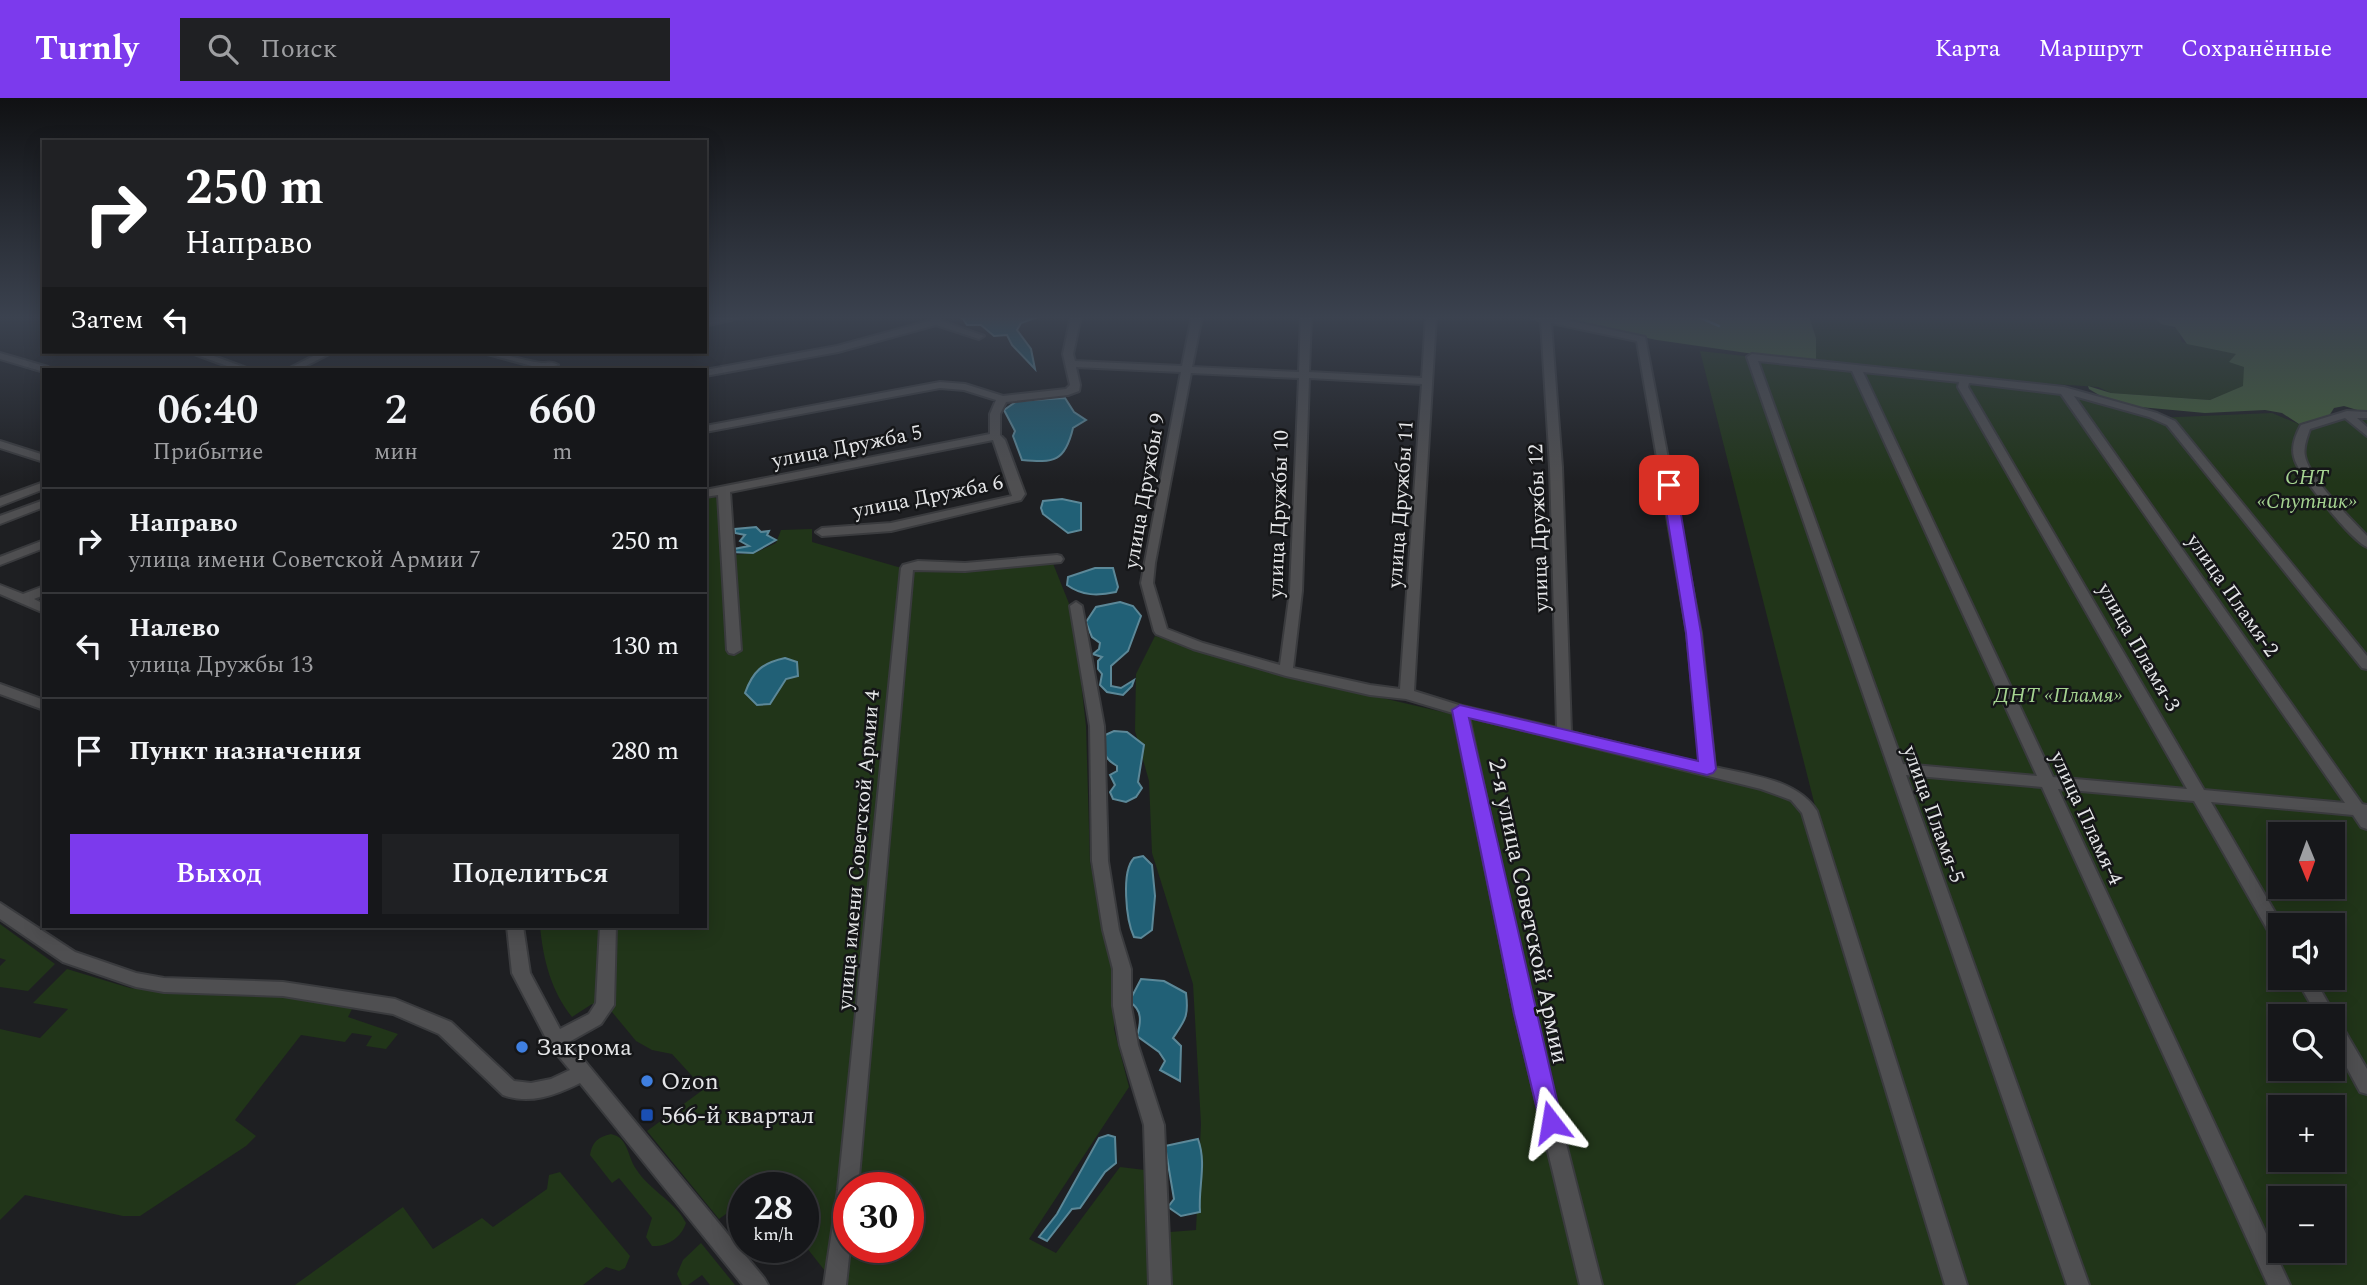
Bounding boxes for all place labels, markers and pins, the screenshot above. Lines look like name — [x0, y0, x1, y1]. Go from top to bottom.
pin — [1639, 455, 1699, 515]
place label: Закрома — [536, 1030, 632, 1066]
marker: Закрома — [514, 1039, 530, 1055]
place label: Ozon — [661, 1064, 719, 1100]
marker: Ozon — [639, 1073, 655, 1089]
place label: 566-й квартал — [661, 1098, 814, 1134]
marker: 566-й квартал — [639, 1107, 655, 1123]

